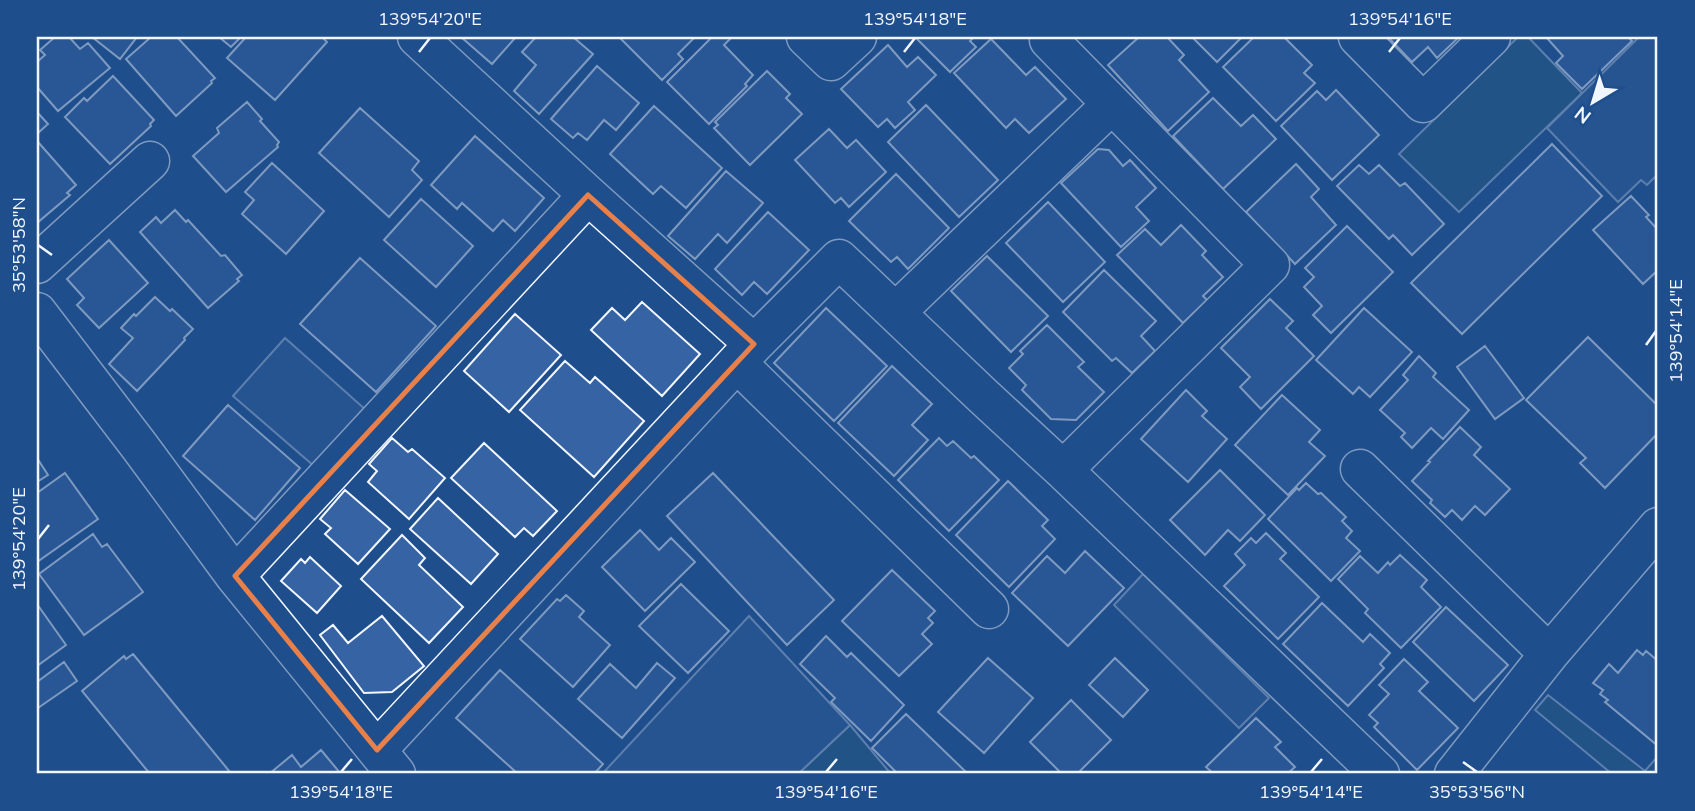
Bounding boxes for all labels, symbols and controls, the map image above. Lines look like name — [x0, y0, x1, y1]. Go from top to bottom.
text: 139°54'20"E — [378, 7, 482, 30]
text: 139°54'18"E — [863, 7, 967, 30]
text: 139°54'16"E — [1348, 7, 1452, 30]
north arrow — [1558, 66, 1628, 136]
text: N — [1569, 102, 1596, 129]
text: 35°53'58"N — [7, 197, 30, 293]
text: 139°54'14"E — [1664, 279, 1687, 383]
text: 139°54'20"E — [7, 487, 30, 591]
text: 139°54'18"E — [289, 780, 393, 803]
text: 139°54'16"E — [774, 780, 878, 803]
text: 139°54'14"E — [1259, 780, 1363, 803]
text: 35°53'56"N — [1429, 780, 1525, 803]

